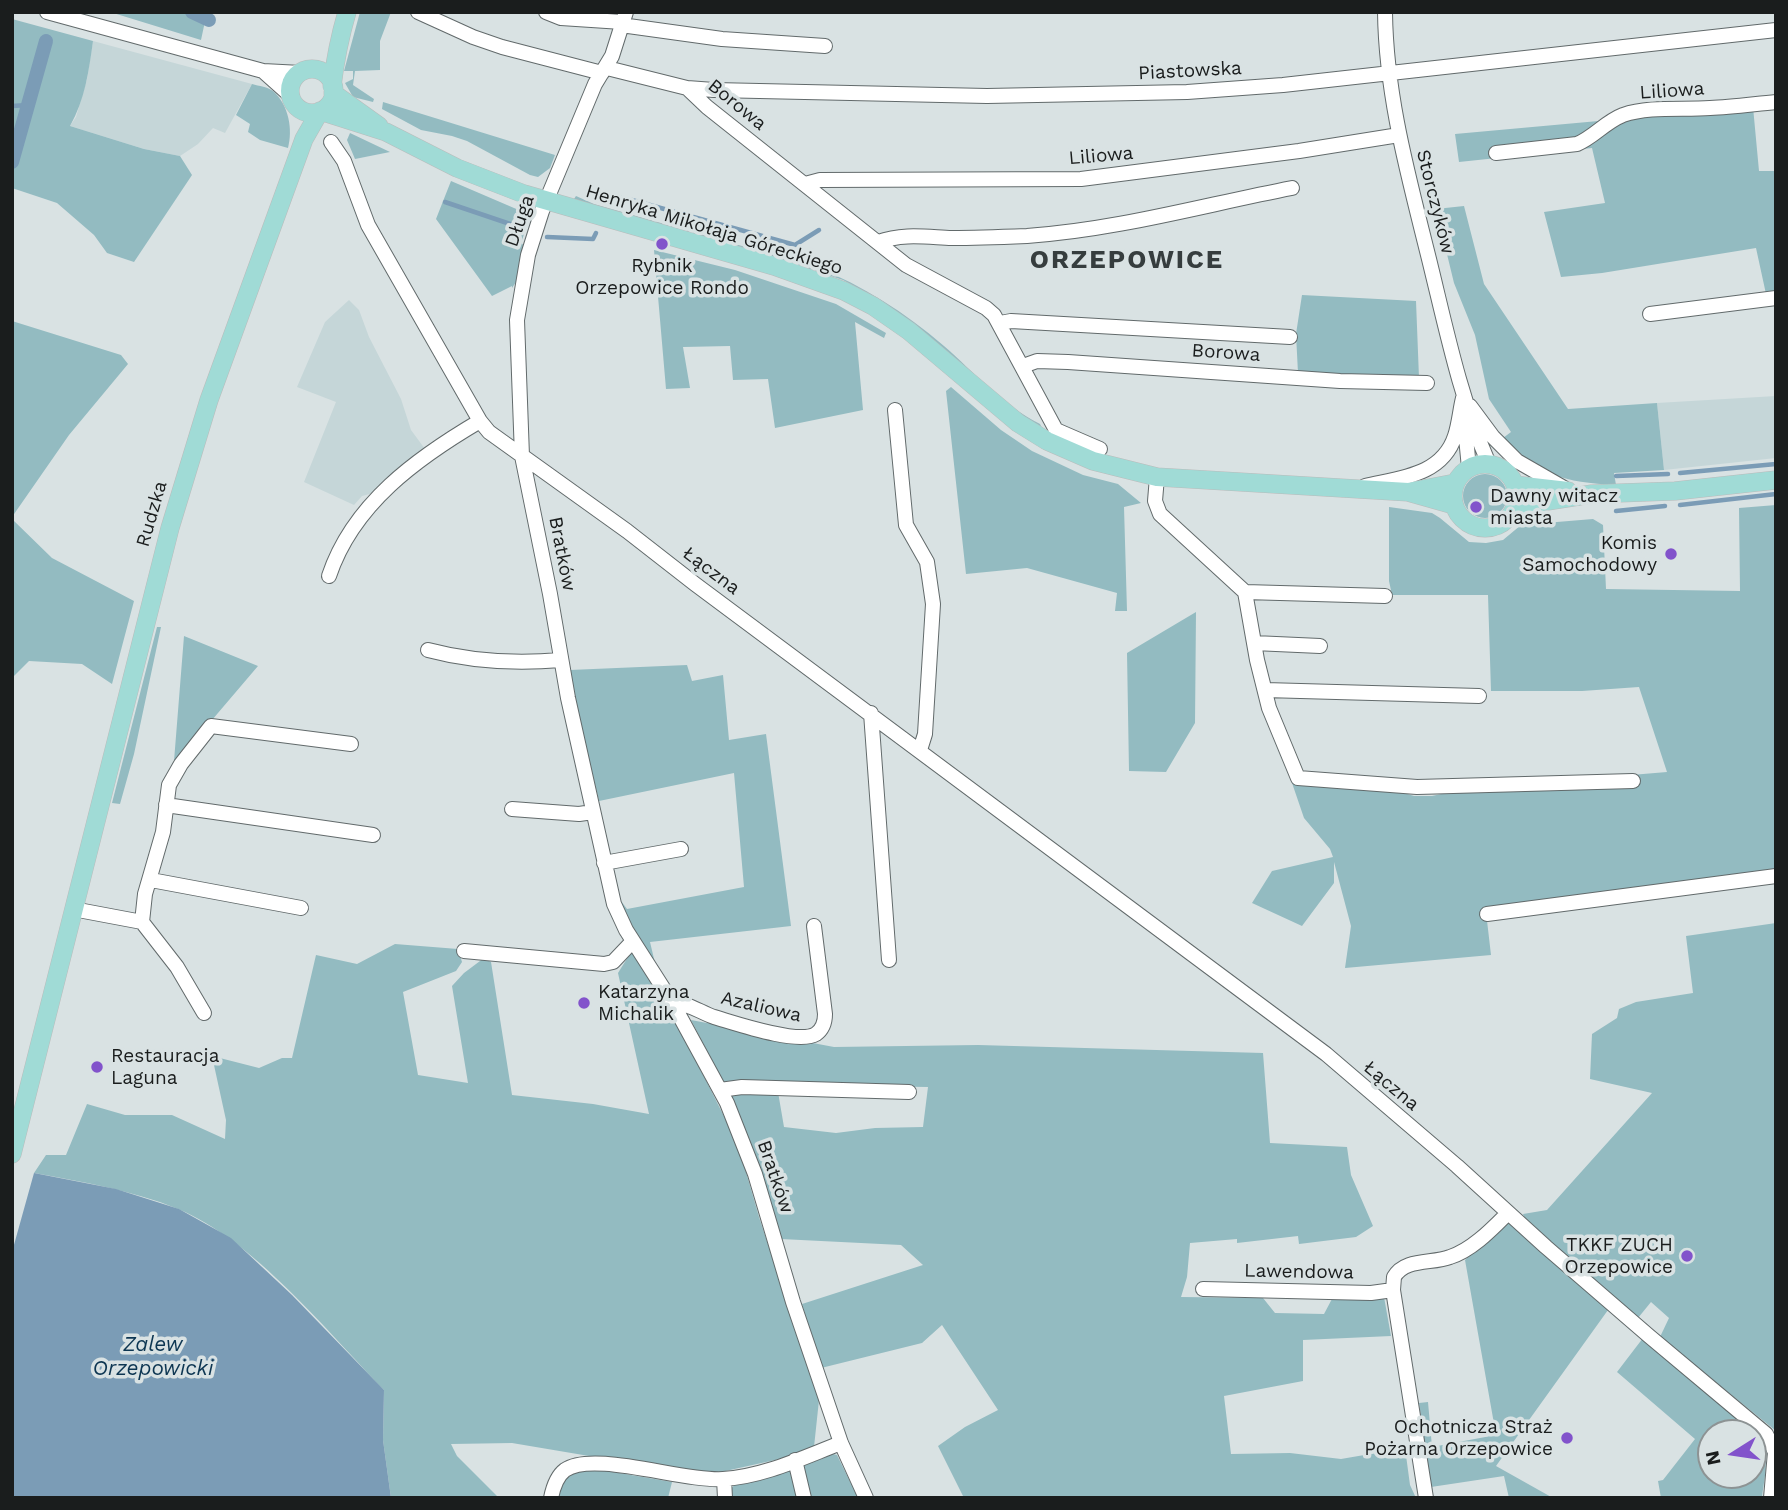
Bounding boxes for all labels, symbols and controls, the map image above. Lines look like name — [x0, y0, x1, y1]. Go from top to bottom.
street label: Piastowska — [1138, 57, 1242, 85]
street label: Borowa — [703, 74, 771, 136]
street label: Liliowa — [1639, 77, 1705, 105]
street label: Liliowa — [1068, 142, 1134, 170]
street label: Storczyków — [1411, 147, 1459, 257]
street label: Henryka Mikołaja Góreckiego — [583, 180, 845, 280]
street label: Długa — [501, 192, 539, 250]
marker: Rybnik Orzepowice Rondo — [654, 236, 670, 252]
district label: ORZEPOWICE — [1031, 244, 1223, 276]
place label: Rybnik Orzepowice Rondo — [575, 255, 749, 299]
street label: Borowa — [1191, 339, 1261, 367]
street label: Rudzka — [132, 478, 172, 550]
place label: Dawny witacz miasta — [1490, 485, 1618, 529]
marker: Dawny witacz miasta — [1468, 499, 1484, 515]
street label: Bratków — [544, 515, 580, 593]
place label: Komis Samochodowy — [1522, 532, 1657, 576]
street label: Łączna — [678, 542, 744, 600]
marker: Komis Samochodowy — [1663, 546, 1679, 562]
place label: Katarzyna Michalik — [598, 981, 690, 1025]
street label: Azaliowa — [719, 987, 803, 1027]
marker: Katarzyna Michalik — [576, 995, 592, 1011]
place label: Restauracja Laguna — [111, 1045, 219, 1089]
street label: Łączna — [1358, 1056, 1424, 1116]
marker: Restauracja Laguna — [89, 1059, 105, 1075]
street label: Bratków — [752, 1138, 798, 1216]
place label: TKKF ZUCH Orzepowice — [1565, 1234, 1673, 1278]
marker: TKKF ZUCH Orzepowice — [1679, 1248, 1695, 1264]
street label: Lawendowa — [1244, 1260, 1354, 1284]
water label: Zalew Orzepowicki — [93, 1332, 213, 1382]
place label: Ochotnicza Straż Pożarna Orzepowice — [1364, 1416, 1553, 1460]
north arrow — [1697, 1419, 1767, 1489]
marker: Ochotnicza Straż Pożarna Orzepowice — [1559, 1430, 1575, 1446]
text: N — [1700, 1449, 1726, 1467]

